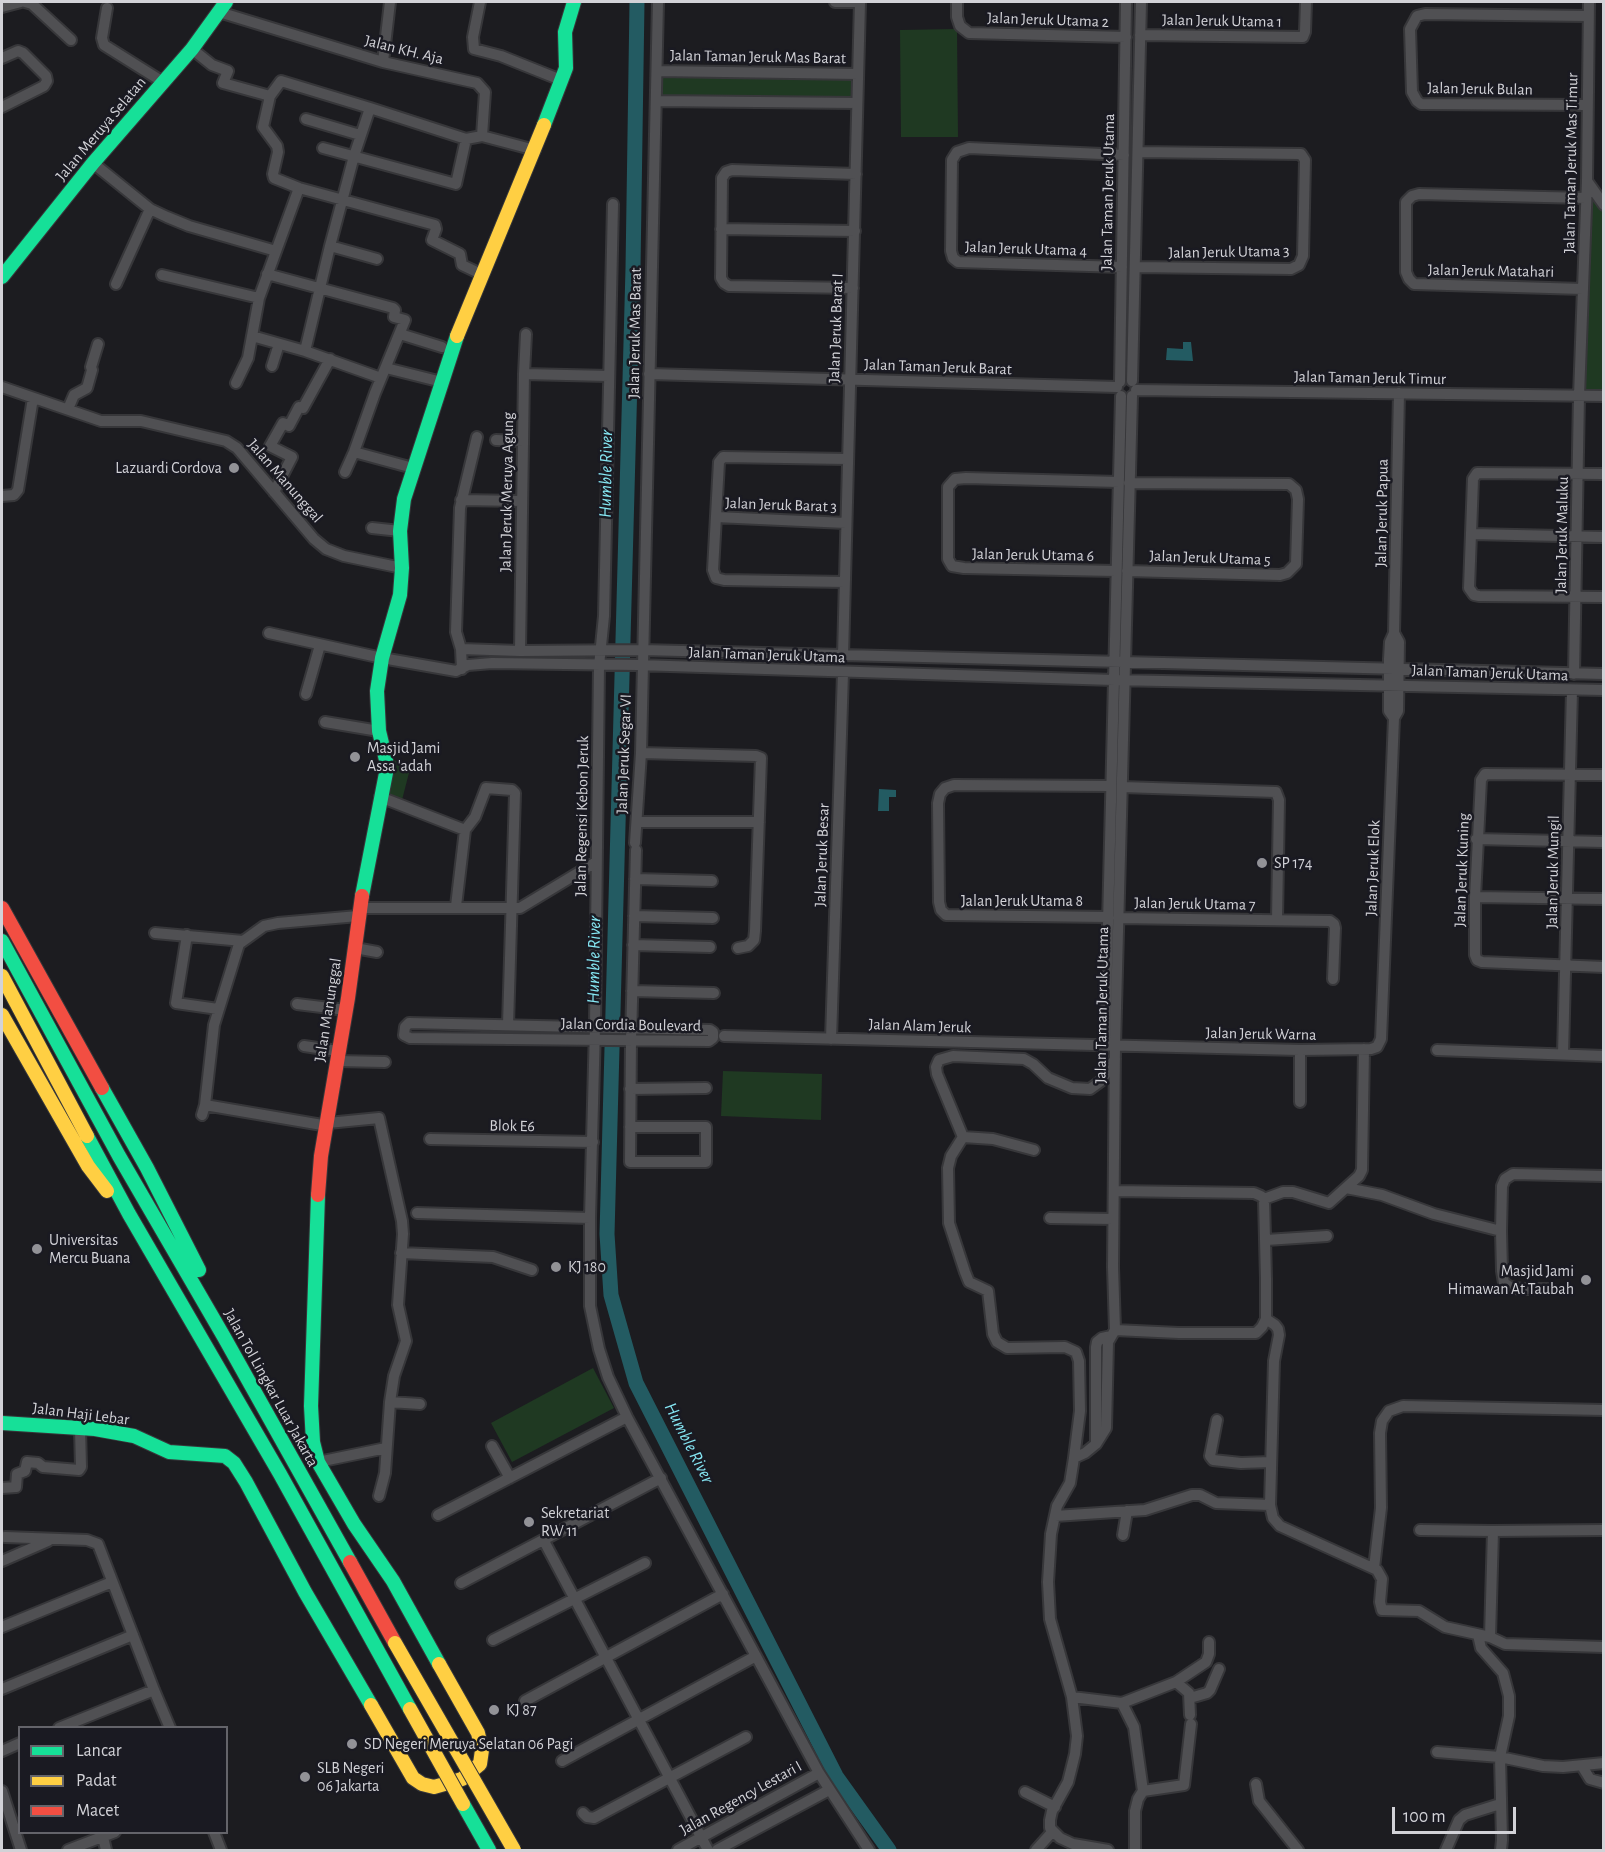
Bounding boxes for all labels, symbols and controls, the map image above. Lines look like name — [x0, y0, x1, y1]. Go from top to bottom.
street label: Jalan Jeruk Utama 2 — [987, 8, 1109, 32]
street label: Jalan Jeruk Utama 1 — [1162, 10, 1282, 32]
street label: Jalan KH. Aja — [363, 31, 445, 69]
street label: Jalan Taman Jeruk Mas Barat — [670, 46, 846, 68]
street label: Jalan Meruya Selatan — [52, 73, 150, 185]
street label: Jalan Taman Jeruk Mas Timur — [1560, 73, 1582, 253]
street label: Jalan Jeruk Bulan — [1427, 78, 1533, 100]
street label: Jalan Taman Jeruk Utama — [1097, 113, 1119, 271]
street label: Jalan Jeruk Utama 4 — [965, 237, 1087, 261]
street label: Jalan Jeruk Utama 3 — [1168, 241, 1290, 263]
street label: Jalan Jeruk Matahari — [1428, 260, 1554, 282]
street label: Jalan Jeruk Mas Barat — [624, 267, 646, 399]
street label: Jalan Jeruk Barat I — [824, 273, 848, 383]
street label: Jalan Taman Jeruk Barat — [864, 355, 1012, 379]
street label: Jalan Taman Jeruk Timur — [1294, 367, 1446, 389]
street label: Jalan Jeruk Meruya Agung — [496, 412, 518, 572]
water label: Humble River — [594, 430, 618, 518]
street label: Jalan Manunggal — [243, 435, 327, 527]
place label: Lazuardi Cordova — [115, 458, 222, 478]
street label: Jalan Jeruk Papua — [1371, 459, 1393, 567]
marker: Lazuardi Cordova — [227, 461, 241, 475]
street label: Jalan Jeruk Maluku — [1551, 476, 1573, 594]
street label: Jalan Jeruk Barat 3 — [725, 493, 837, 517]
street label: Jalan Jeruk Utama 6 — [972, 544, 1094, 566]
street label: Jalan Jeruk Utama 5 — [1149, 546, 1271, 570]
street label: Jalan Taman Jeruk Utama — [688, 643, 846, 667]
street label: Jalan Taman Jeruk Utama — [1411, 661, 1569, 685]
street label: Jalan Jeruk Segar VI — [612, 694, 636, 814]
street label: Jalan Regensi Kebon Jeruk — [571, 735, 593, 897]
place label: Masjid Jami Assa 'adah — [367, 738, 440, 776]
marker: Masjid Jami Assa 'adah — [348, 750, 362, 764]
street label: Jalan Jeruk Besar — [811, 803, 833, 907]
street label: Jalan Jeruk Kuning — [1450, 813, 1474, 927]
street label: Jalan Jeruk Mungil — [1542, 815, 1564, 929]
street label: Jalan Jeruk Elok — [1362, 820, 1384, 916]
place label: SP 174 — [1274, 853, 1312, 873]
marker: SP 174 — [1255, 856, 1269, 870]
street label: Jalan Jeruk Utama 8 — [961, 891, 1083, 911]
street label: Jalan Jeruk Utama 7 — [1134, 893, 1256, 915]
water label: Humble River — [582, 916, 606, 1004]
street label: Jalan Taman Jeruk Utama — [1091, 926, 1113, 1084]
street label: Jalan Manunggal — [310, 957, 346, 1063]
street label: Jalan Cordia Boulevard — [561, 1014, 701, 1036]
street label: Jalan Alam Jeruk — [868, 1015, 972, 1037]
street label: Jalan Jeruk Warna — [1205, 1023, 1317, 1045]
street label: Blok E6 — [489, 1116, 535, 1136]
place label: Universitas Mercu Buana — [49, 1230, 130, 1268]
marker: Universitas Mercu Buana — [30, 1242, 44, 1256]
place label: KJ 180 — [568, 1257, 606, 1277]
marker: KJ 180 — [549, 1260, 563, 1274]
place label: Masjid Jami Himawan At Taubah — [1448, 1261, 1574, 1299]
marker: Masjid Jami Himawan At Taubah — [1579, 1273, 1593, 1287]
street label: Jalan Tol Lingkar Luar Jakarta — [220, 1306, 322, 1470]
street label: Jalan Haji Lebar — [32, 1399, 130, 1429]
water label: Humble River — [659, 1399, 719, 1487]
place label: Sekretariat RW 11 — [541, 1503, 609, 1541]
marker: Sekretariat RW 11 — [522, 1515, 536, 1529]
place label: KJ 87 — [506, 1700, 537, 1720]
marker: KJ 87 — [487, 1703, 501, 1717]
legend — [18, 1726, 228, 1834]
place label: SD Negeri Meruya Selatan 06 Pagi — [364, 1734, 573, 1754]
marker: SD Negeri Meruya Selatan 06 Pagi — [345, 1737, 359, 1751]
text: Lancar — [76, 1742, 122, 1760]
street label: Jalan Regency Lestari I — [677, 1756, 805, 1840]
place label: SLB Negeri 06 Jakarta — [317, 1758, 384, 1796]
marker: SLB Negeri 06 Jakarta — [298, 1770, 312, 1784]
text: Padat — [76, 1772, 117, 1790]
scale bar — [1395, 1795, 1520, 1833]
text: Macet — [76, 1802, 119, 1820]
text: 100 m — [1403, 1808, 1446, 1826]

